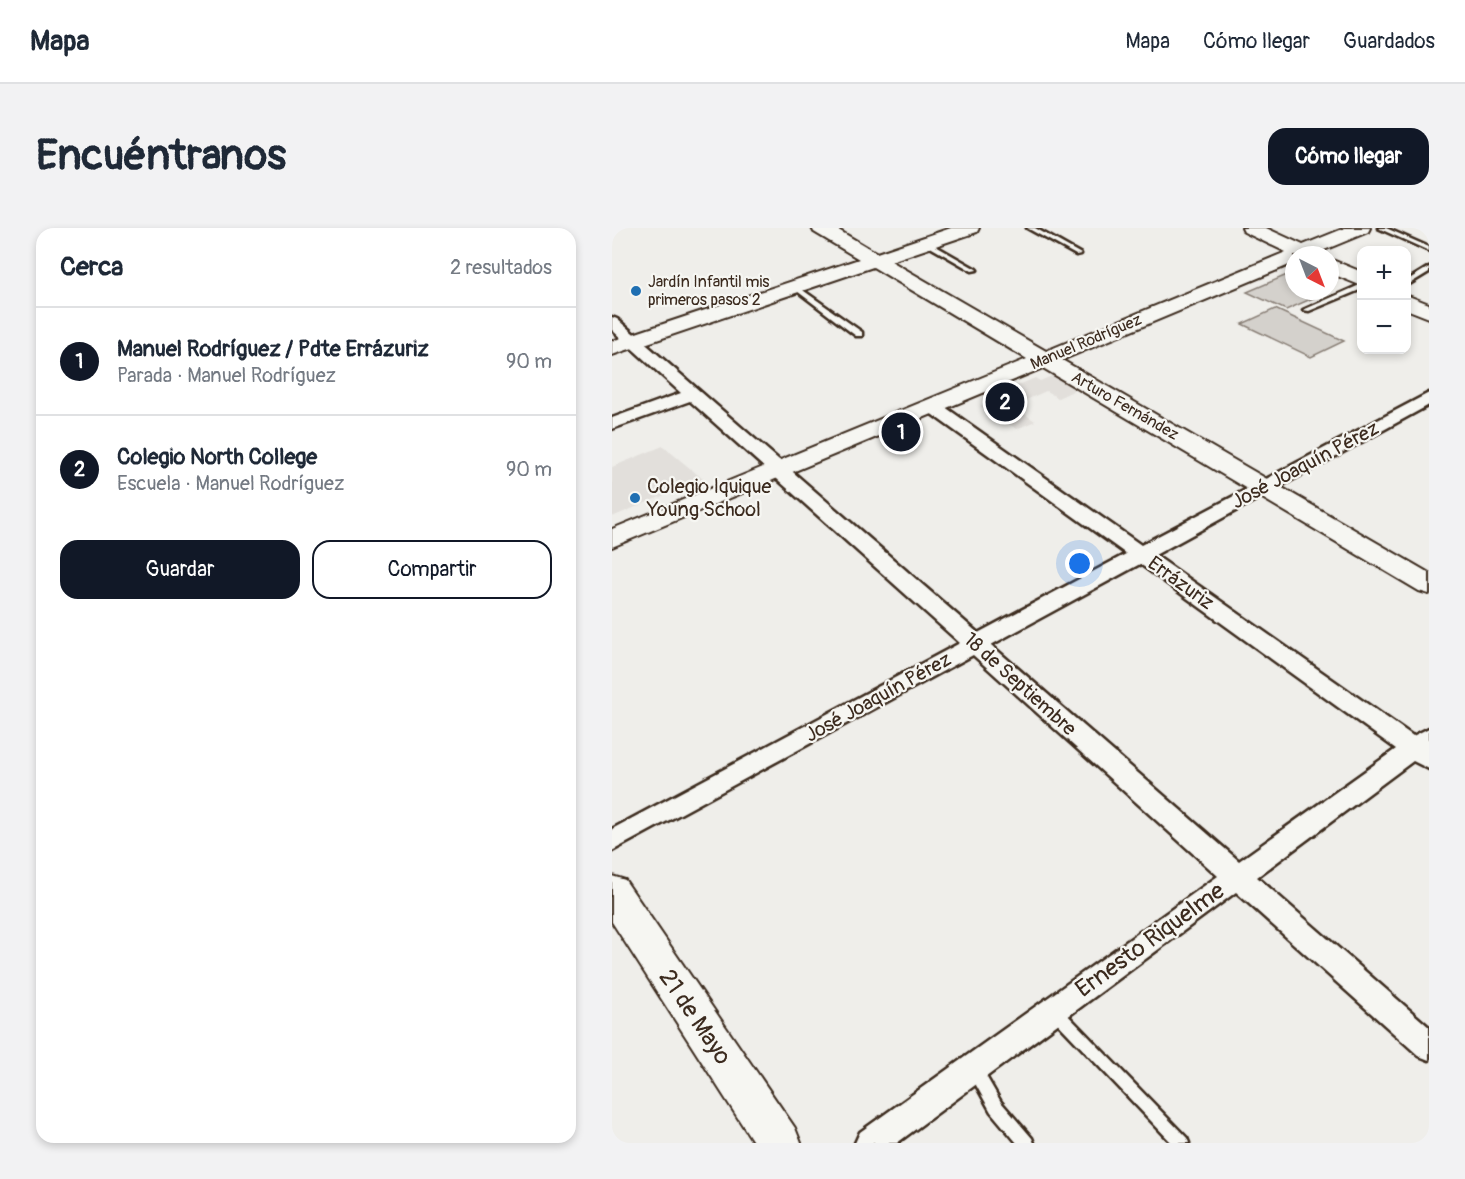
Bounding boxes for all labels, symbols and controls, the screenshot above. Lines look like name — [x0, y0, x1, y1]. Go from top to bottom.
text: Mapa — [30, 24, 89, 59]
text: Mapa — [1125, 28, 1170, 55]
text: Cómo llegar — [1203, 28, 1310, 55]
text: Guardados — [1343, 28, 1435, 55]
button: Cómo llegar — [1268, 128, 1429, 185]
text: Encuéntranos — [36, 130, 286, 182]
north arrow — [1285, 246, 1339, 300]
map controls — [1357, 246, 1411, 354]
button: + — [1357, 246, 1411, 300]
text: Cerca — [60, 251, 123, 283]
text: 2 resultados — [450, 255, 552, 280]
place label: Jardín Infantil mis primeros pasos 2 — [648, 272, 769, 310]
marker: Jardín Infantil mis primeros pasos 2 — [629, 284, 643, 298]
button: − — [1357, 300, 1411, 354]
street label: Manuel Rodríguez — [1027, 310, 1145, 374]
text: Manuel Rodríguez / Pdte Errázuriz — [117, 335, 429, 363]
text: 1 — [76, 349, 83, 374]
text: 90 m — [506, 349, 552, 374]
text: Parada · Manuel Rodríguez — [117, 363, 336, 388]
street label: Arturo Fernández — [1068, 367, 1182, 445]
pin: 2 — [986, 380, 1024, 424]
pin: 1 — [882, 410, 920, 454]
street label: José Joaquín Pérez — [1227, 416, 1383, 514]
text: Colegio North College — [117, 443, 317, 471]
text: 2 — [74, 457, 85, 482]
text: 90 m — [506, 457, 552, 482]
text: Escuela · Manuel Rodríguez — [117, 471, 344, 496]
place label: Colegio Iquique Young School — [646, 474, 771, 522]
marker: Colegio Iquique Young School — [628, 491, 642, 505]
button: Guardar — [60, 540, 300, 599]
button: Compartir — [312, 540, 552, 599]
your location — [1065, 549, 1094, 578]
street label: Errázuriz — [1143, 551, 1219, 615]
street label: 18 de Septiembre — [959, 627, 1082, 741]
street label: José Joaquín Pérez — [801, 646, 955, 748]
street label: Ernesto Riquelme — [1070, 876, 1230, 1004]
street label: 21 de Mayo — [653, 964, 737, 1070]

